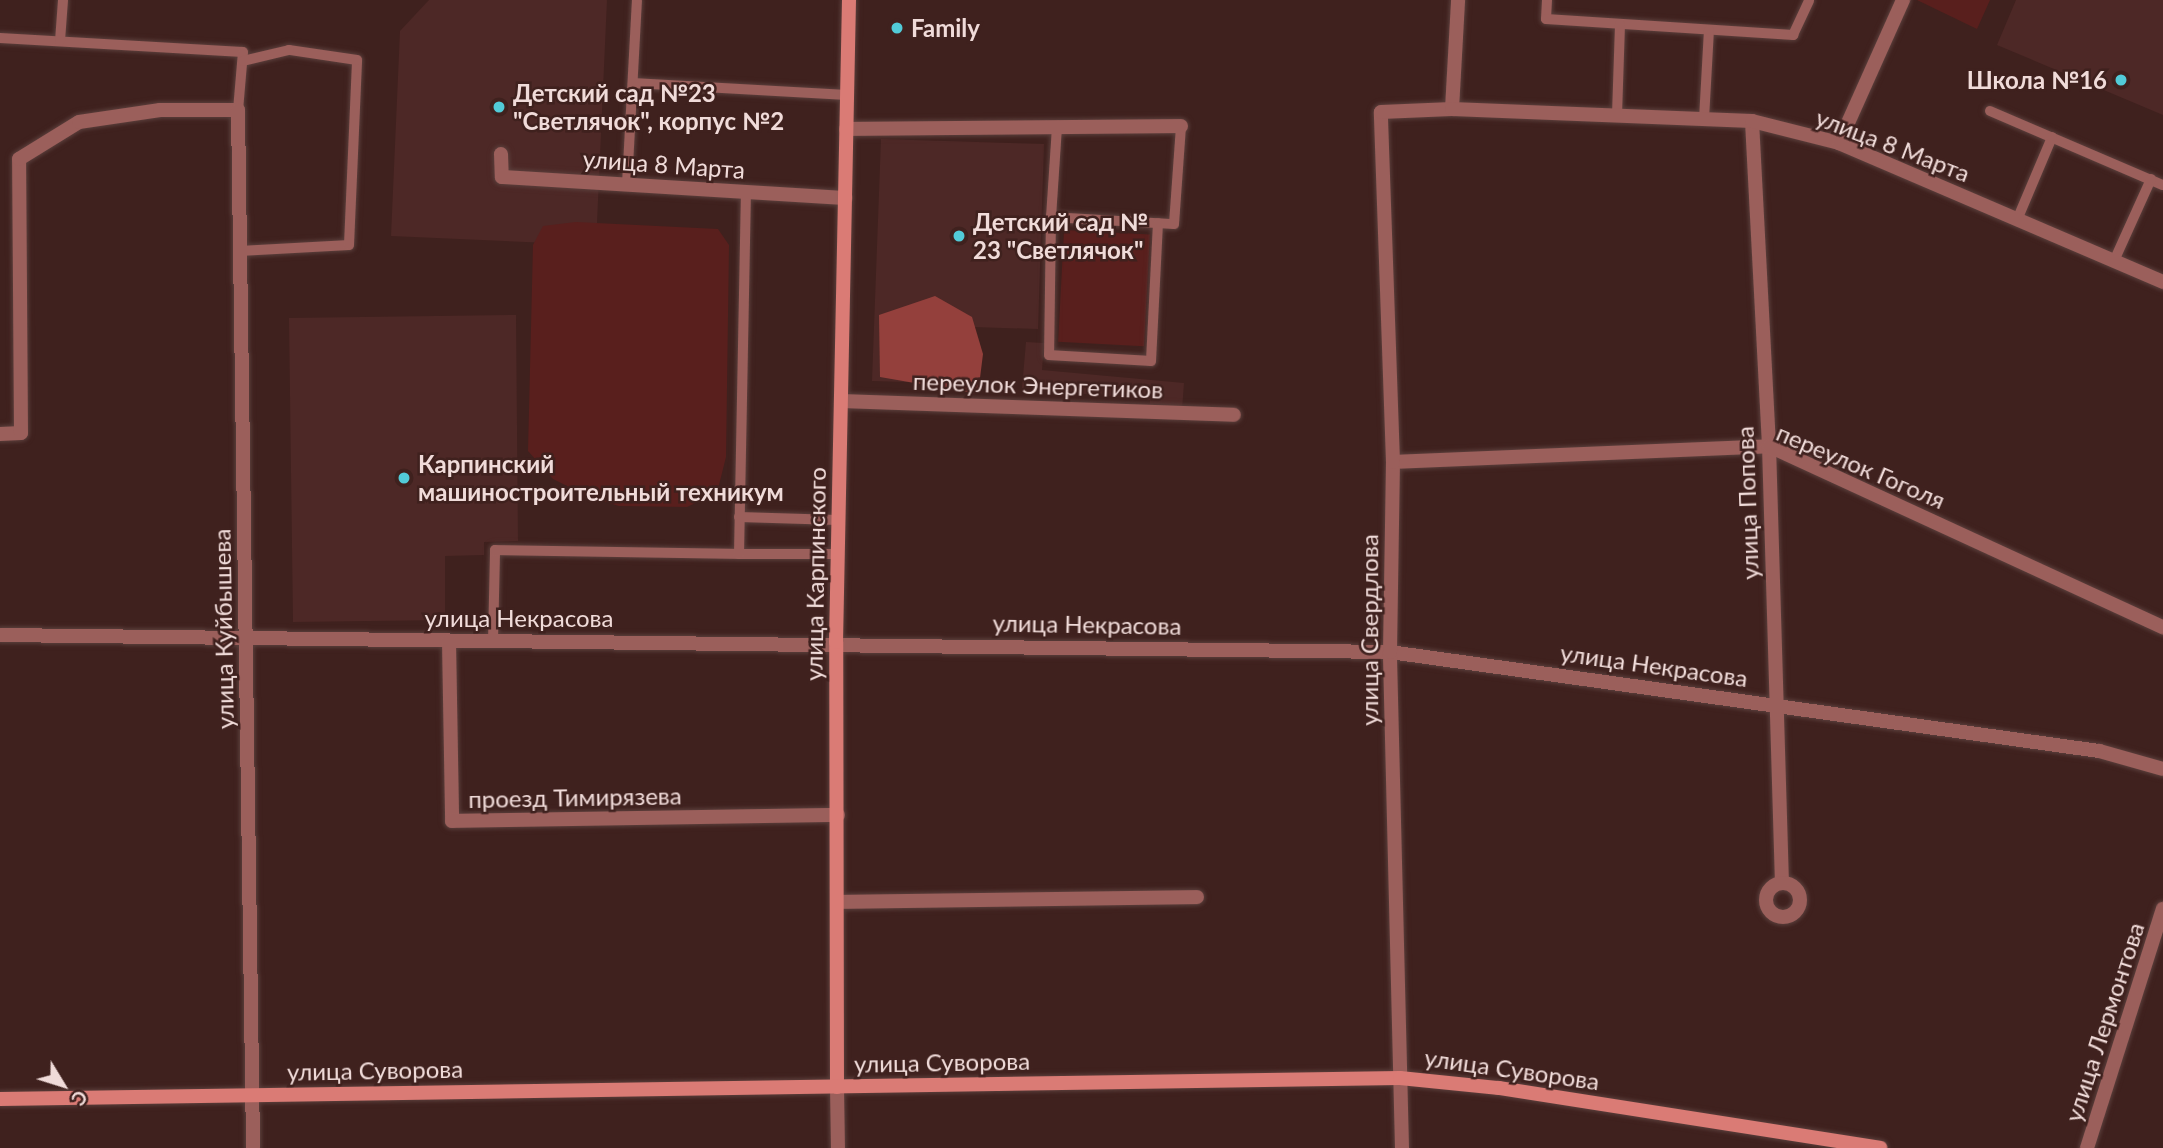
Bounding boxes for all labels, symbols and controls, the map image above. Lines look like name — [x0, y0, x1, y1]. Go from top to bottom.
place label: Family — [911, 14, 980, 42]
marker: Family — [889, 20, 905, 36]
place label: Школа №16 — [1967, 66, 2107, 94]
marker: Школа №16 — [2113, 72, 2129, 88]
place label: Детский сад №23 "Светлячок", корпус №2 — [513, 79, 784, 135]
marker: Детский сад №23 "Светлячок", корпус №2 — [491, 99, 507, 115]
street label: улица 8 Марта — [1812, 102, 1974, 188]
street label: улица 8 Марта — [582, 144, 746, 184]
place label: Детский сад № 23 "Светлячок" — [973, 208, 1148, 264]
marker: Детский сад № 23 "Светлячок" — [951, 228, 967, 244]
street label: переулок Энергетиков — [912, 366, 1164, 404]
street label: переулок Гоголя — [1772, 418, 1950, 514]
street label: улица Попова — [1730, 426, 1764, 580]
place label: Карпинский машиностроительный техникум — [418, 450, 784, 506]
street label: улица Карпинского — [799, 467, 831, 681]
marker: Карпинский машиностроительный техникум — [396, 470, 412, 486]
street label: улица Куйбышева — [207, 529, 239, 729]
street label: улица Свердлова — [1355, 534, 1383, 726]
street label: улица Некрасова — [425, 604, 613, 632]
street label: улица Некрасова — [992, 608, 1182, 640]
street label: улица Некрасова — [1559, 638, 1749, 692]
street label: проезд Тимирязева — [468, 781, 682, 813]
street label: улица Лермонтова — [2058, 919, 2150, 1125]
street label: улица Суворова — [1423, 1042, 1601, 1096]
street label: улица Суворова — [854, 1046, 1030, 1078]
north arrow — [28, 1050, 98, 1120]
street label: улица Суворова — [287, 1054, 463, 1086]
text: С — [67, 1086, 93, 1110]

